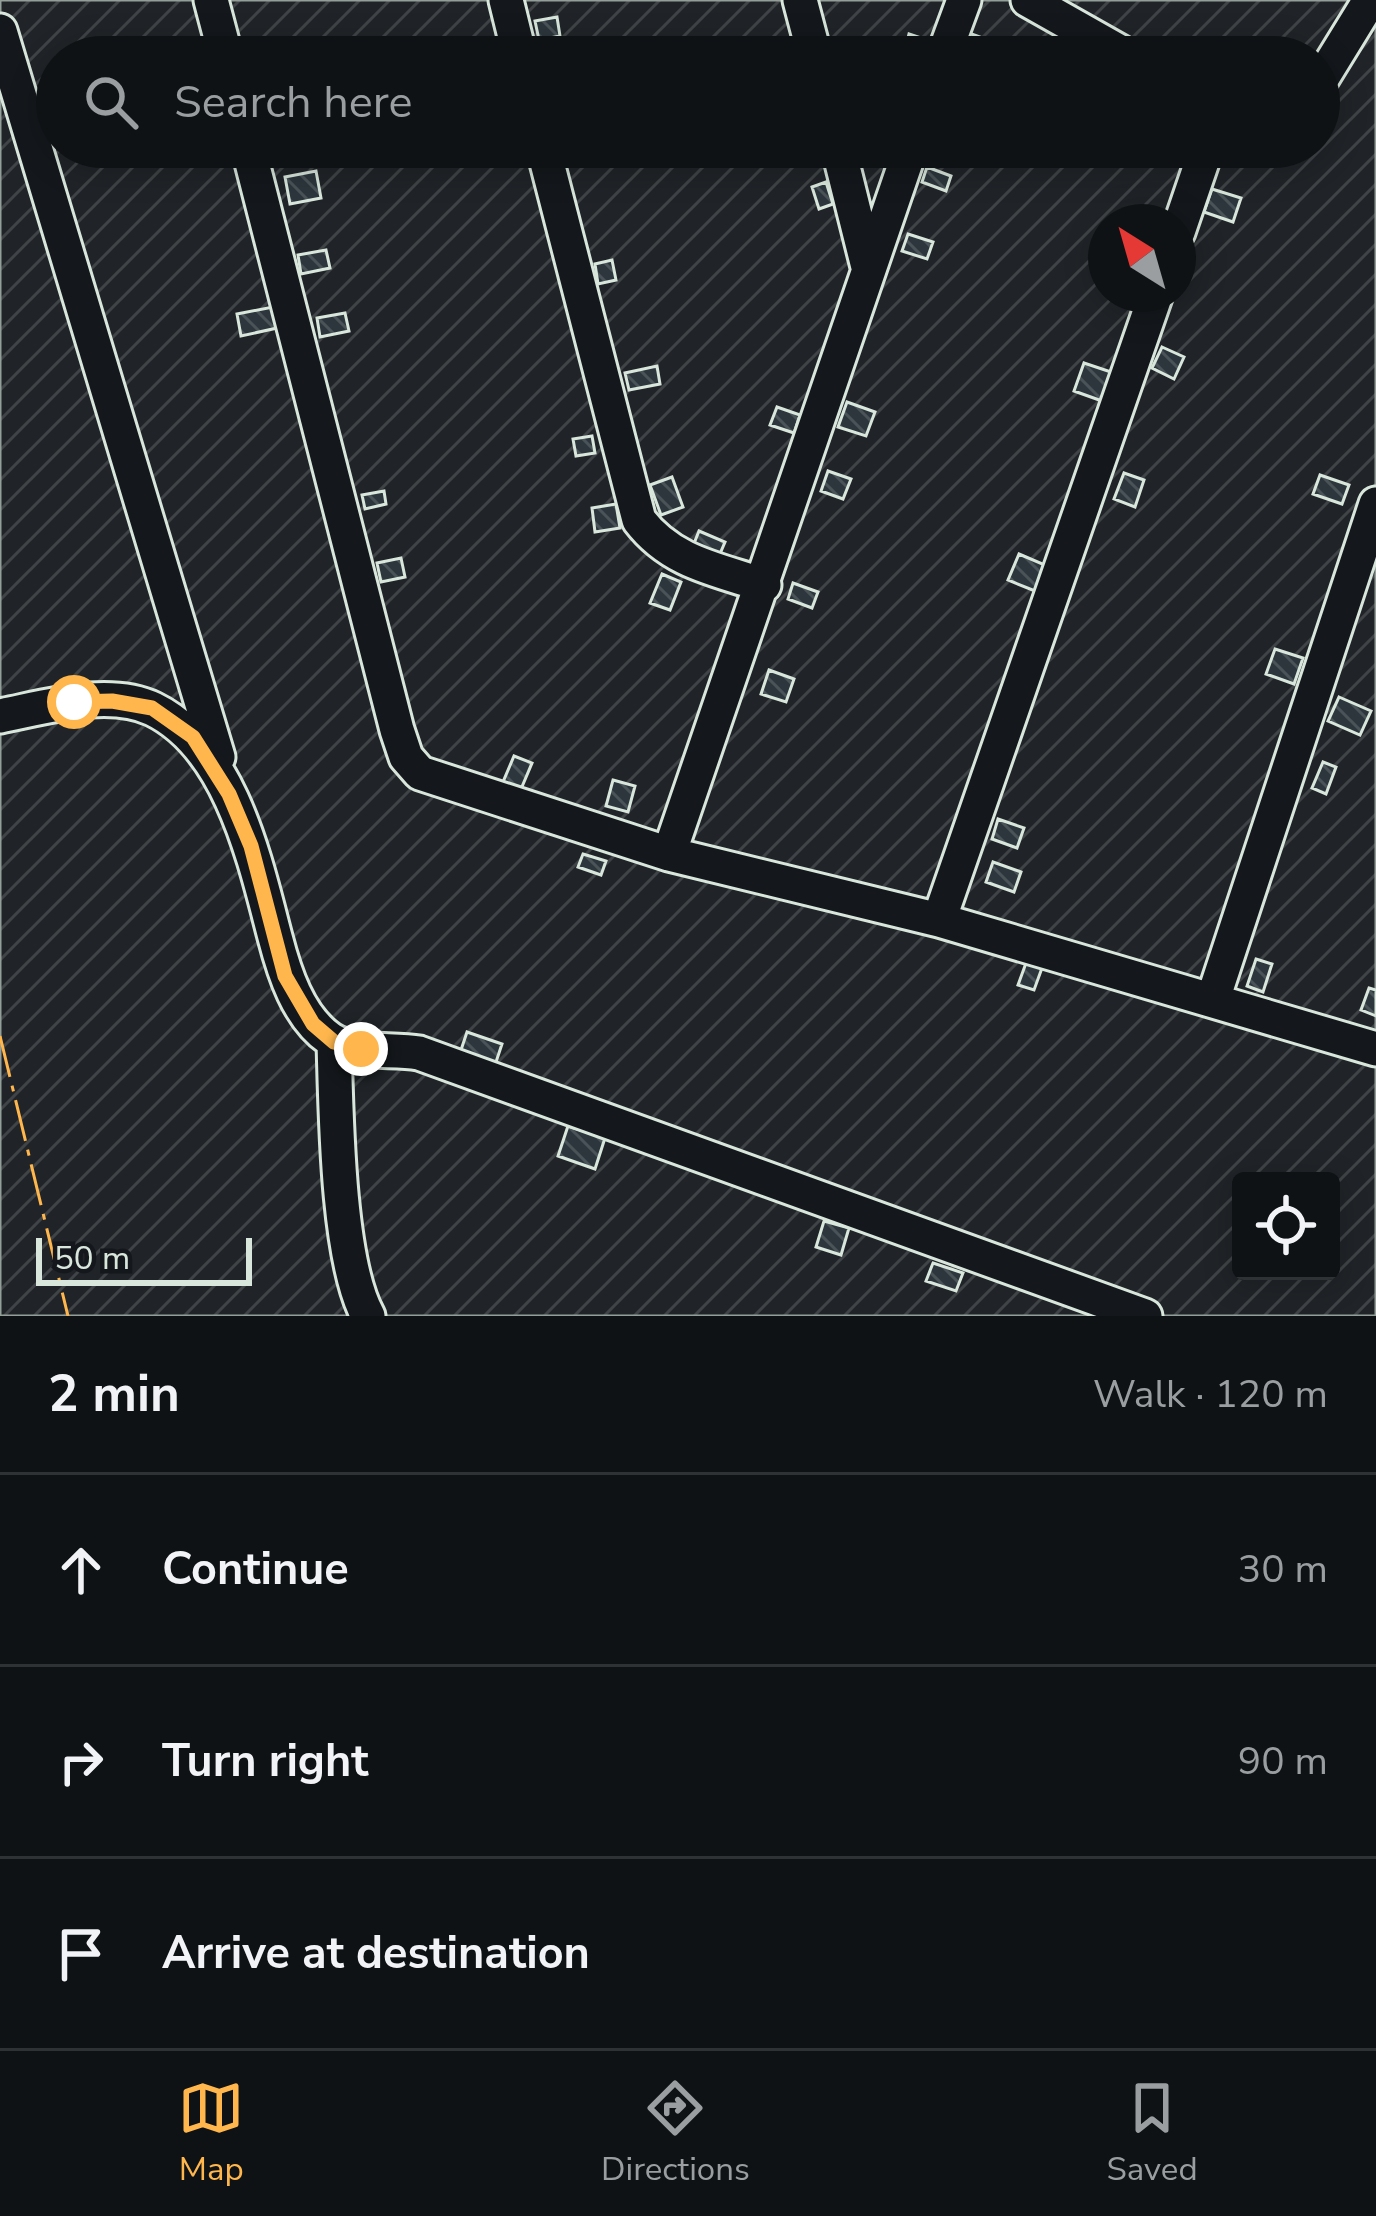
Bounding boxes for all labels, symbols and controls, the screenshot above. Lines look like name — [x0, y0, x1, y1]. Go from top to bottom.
search box — [36, 36, 1340, 168]
icon: search — [78, 69, 144, 135]
text: Search here — [174, 72, 413, 133]
north arrow — [1088, 204, 1196, 312]
route start — [47, 675, 101, 729]
route end — [334, 1022, 388, 1076]
map controls — [1232, 1172, 1340, 1280]
button: locate — [1232, 1172, 1340, 1280]
scale bar — [36, 1232, 252, 1285]
text: 50 m — [54, 1236, 130, 1281]
text: 2 min — [48, 1359, 180, 1429]
text: Walk · 120 m — [1093, 1368, 1328, 1421]
icon: ahead — [48, 1537, 114, 1603]
text: Continue — [162, 1539, 349, 1600]
text: 30 m — [1238, 1543, 1328, 1596]
icon: right — [48, 1729, 114, 1795]
text: Turn right — [162, 1731, 369, 1792]
text: 90 m — [1238, 1735, 1328, 1788]
icon: arrive — [48, 1921, 114, 1987]
text: Arrive at destination — [162, 1923, 590, 1984]
tab: Map — [178, 2075, 244, 2192]
tab: Directions — [601, 2075, 750, 2192]
tab: Saved — [1106, 2075, 1198, 2192]

